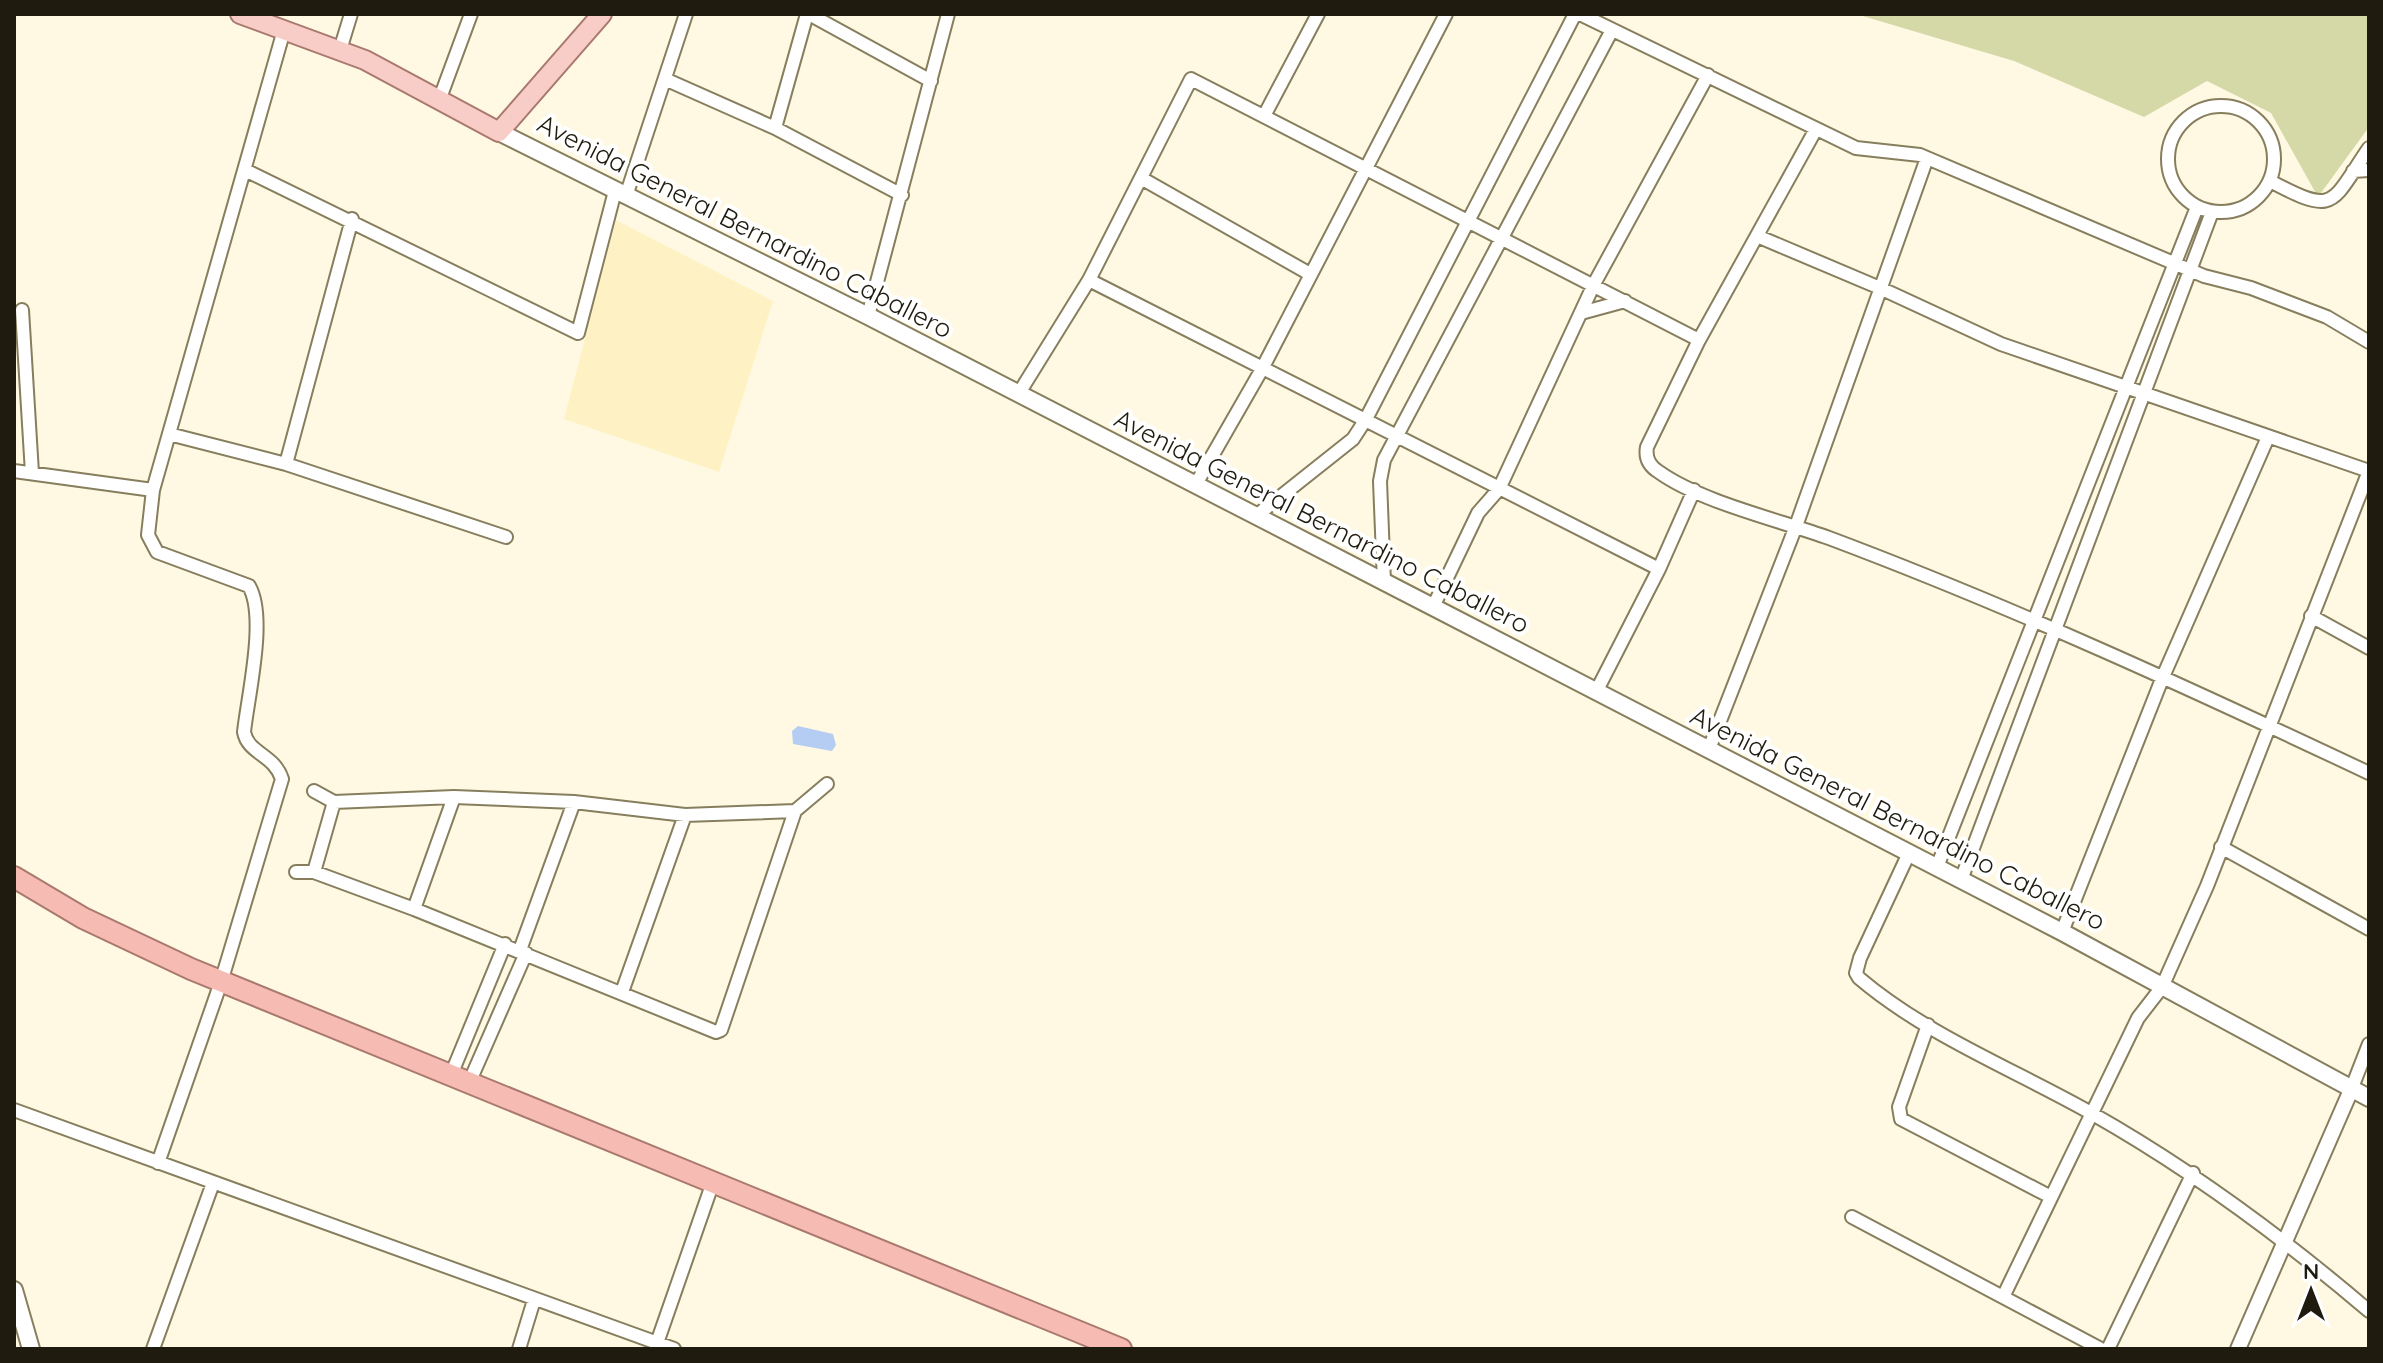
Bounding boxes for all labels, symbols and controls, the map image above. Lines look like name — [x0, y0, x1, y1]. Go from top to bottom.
street label: Avenida General Bernardino Caballero — [532, 107, 958, 345]
street label: Avenida General Bernardino Caballero — [1109, 402, 1535, 640]
street label: Avenida General Bernardino Caballero — [1685, 699, 2111, 937]
north arrow — [2271, 1251, 2351, 1331]
text: N — [2303, 1257, 2319, 1285]

